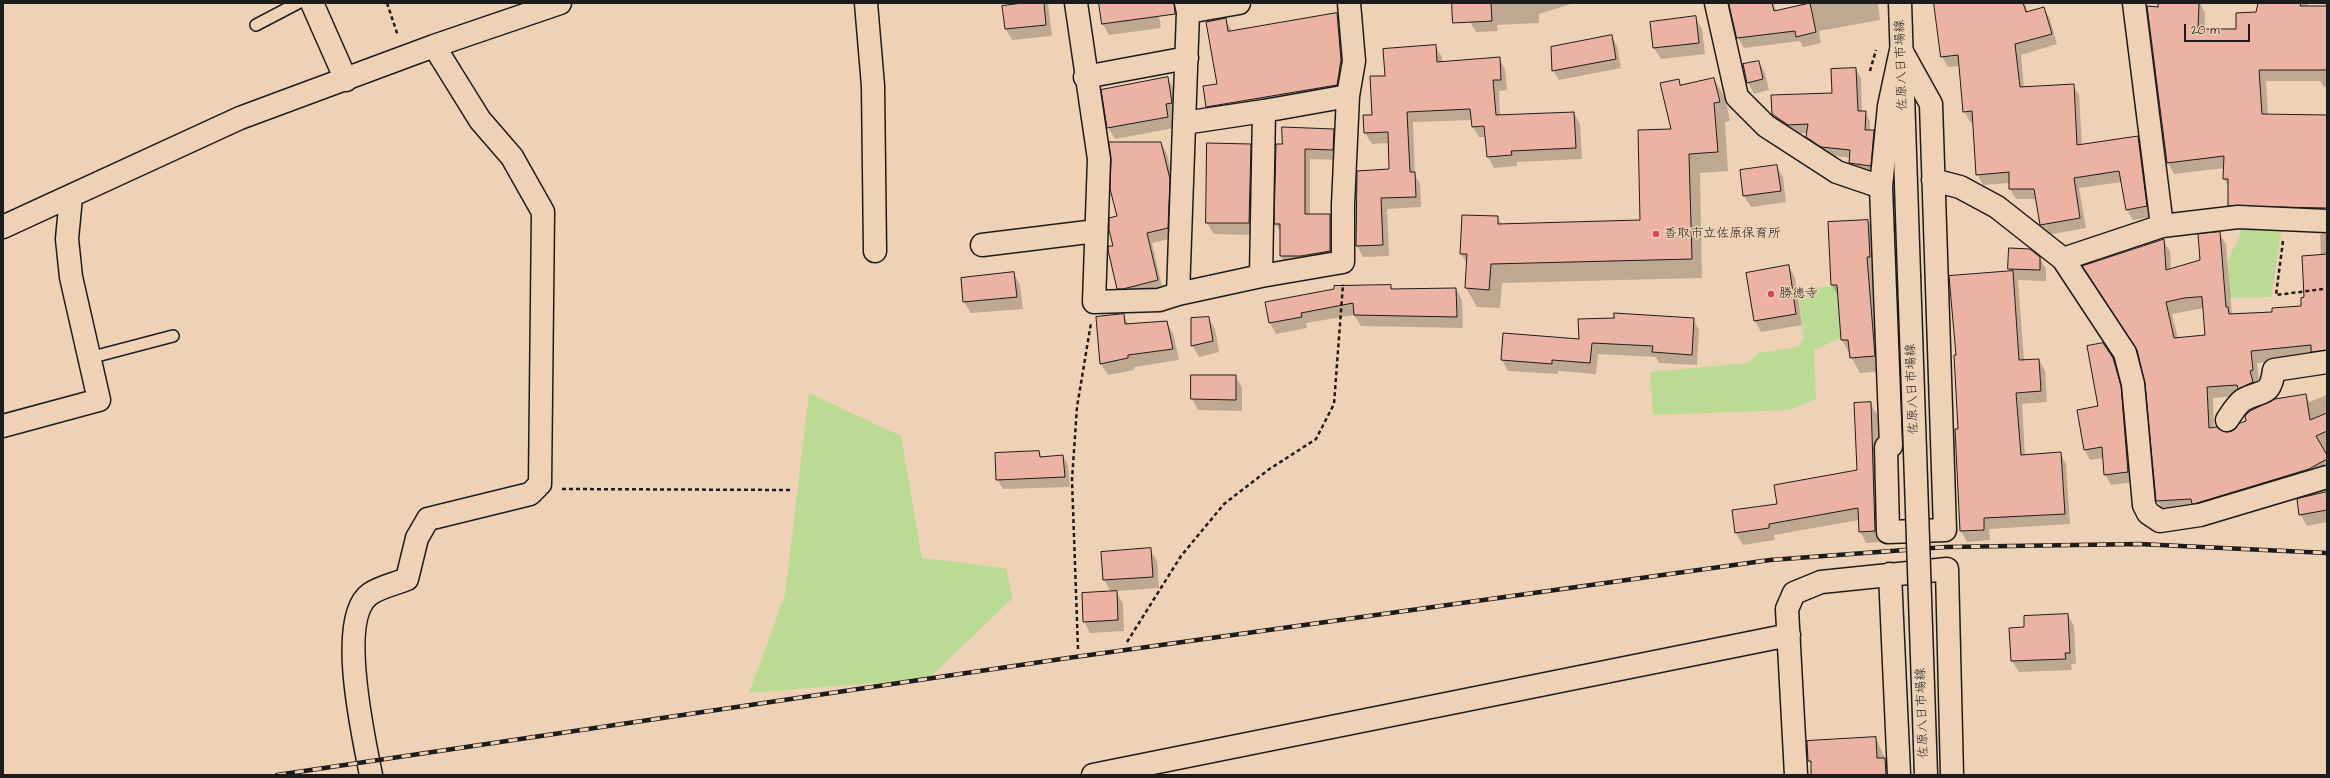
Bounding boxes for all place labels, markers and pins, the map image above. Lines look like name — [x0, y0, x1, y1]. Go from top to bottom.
place label: 香取市立佐原保育所 — [1664, 226, 1781, 242]
marker: 香取市立佐原保育所 — [1651, 229, 1661, 239]
place label: 勝徳寺 — [1779, 286, 1818, 302]
marker: 勝徳寺 — [1766, 289, 1776, 299]

